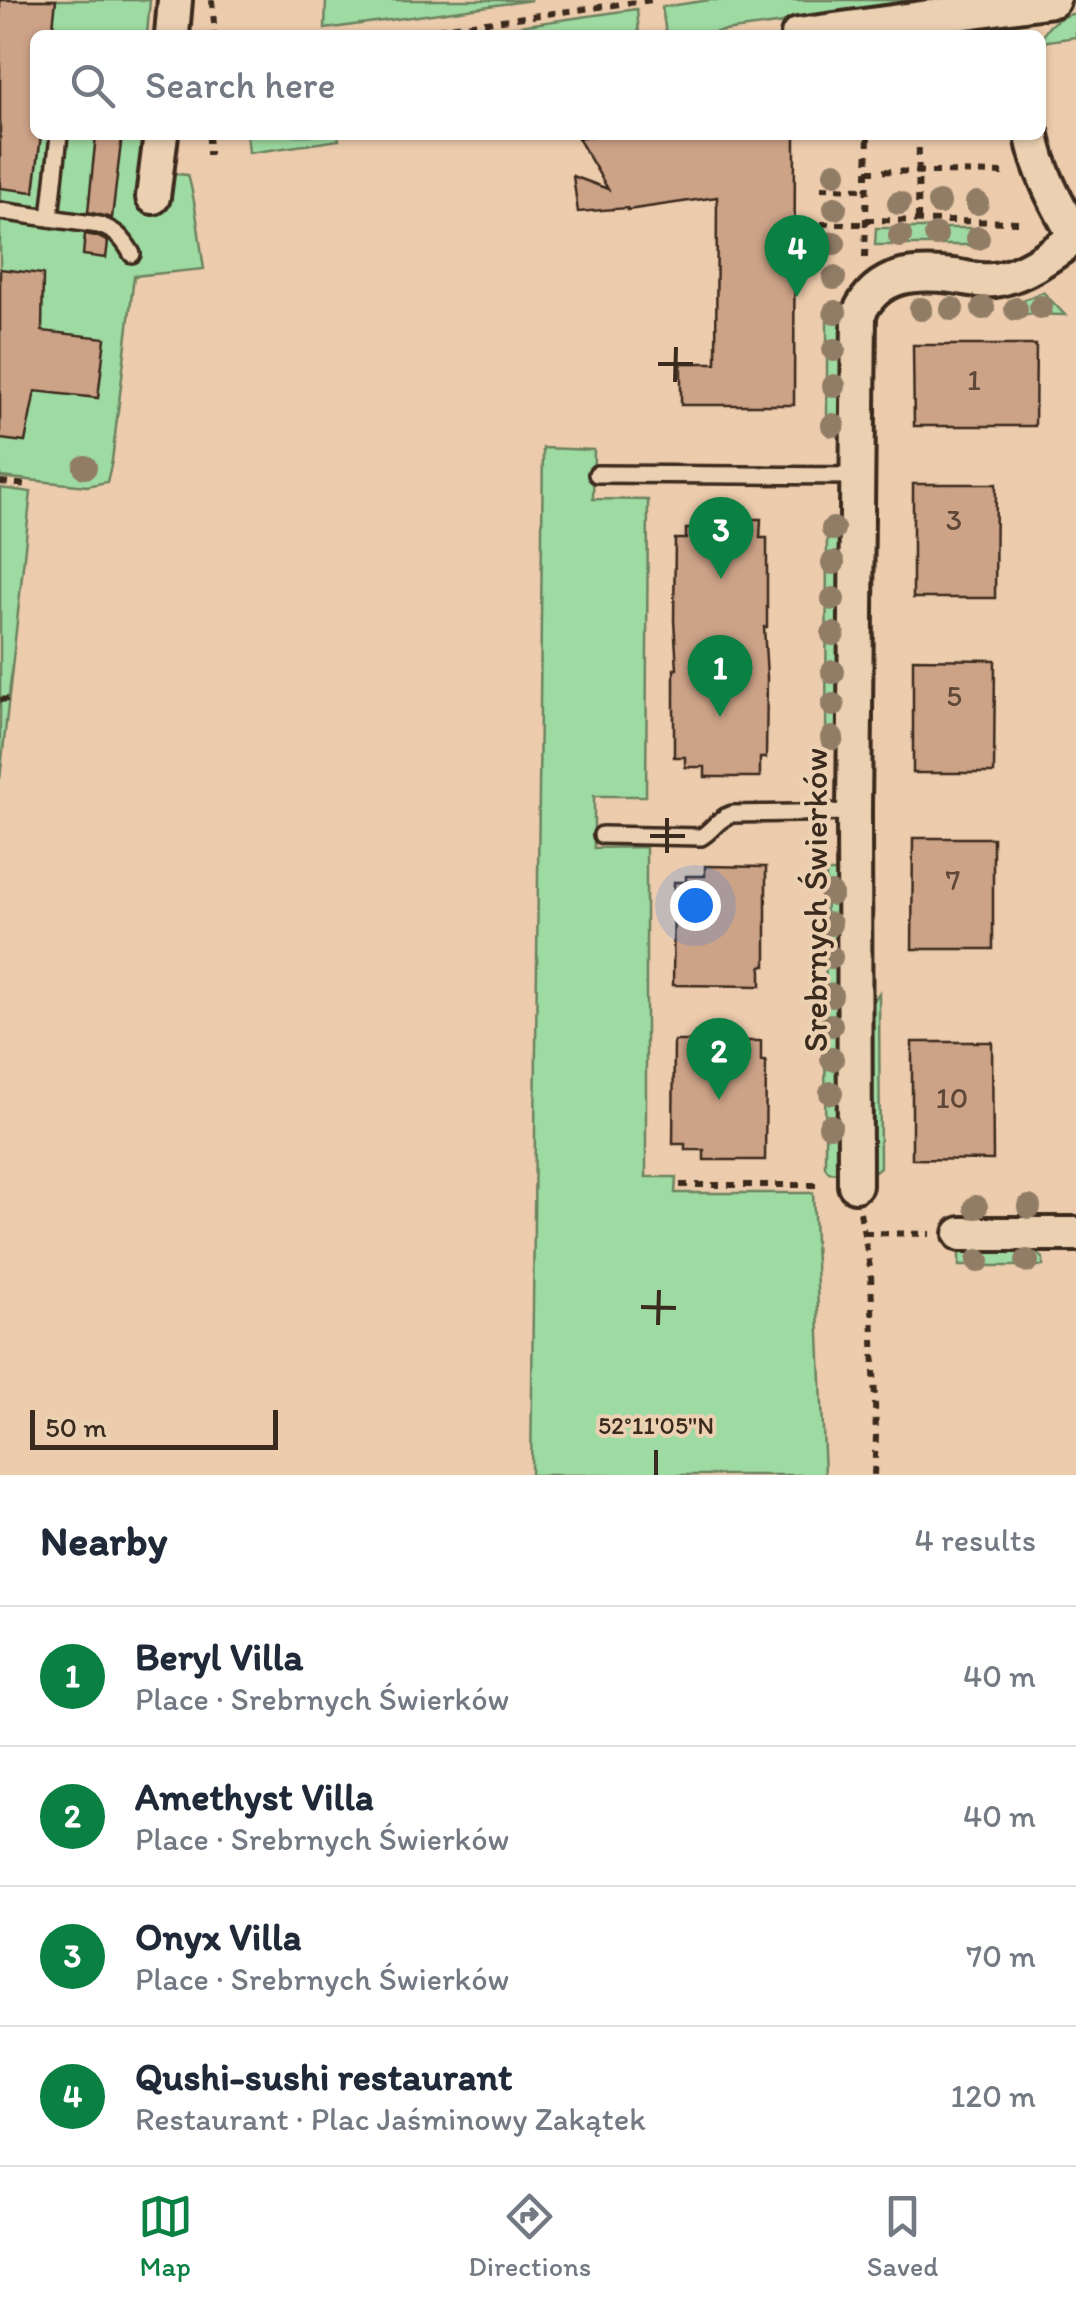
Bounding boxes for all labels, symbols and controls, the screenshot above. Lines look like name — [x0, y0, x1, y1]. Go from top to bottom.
search box — [30, 30, 1046, 140]
icon: search — [65, 58, 120, 113]
text: Search here — [145, 62, 336, 108]
pin: 4 — [764, 214, 830, 297]
house number: 1 — [967, 361, 981, 398]
pin: 3 — [688, 496, 754, 579]
house number: 3 — [946, 501, 962, 538]
pin: 1 — [688, 634, 752, 717]
house number: 5 — [946, 677, 962, 714]
street label: Srebrnych Świerków — [794, 748, 836, 1052]
house number: 7 — [946, 861, 961, 898]
your location — [670, 880, 721, 931]
pin: 2 — [686, 1018, 752, 1100]
house number: 10 — [936, 1079, 968, 1116]
scale bar — [30, 1405, 278, 1450]
text: 50 m — [45, 1410, 107, 1444]
text: 52°11'05"N — [598, 1410, 714, 1440]
text: Nearby — [40, 1515, 167, 1566]
text: 4 results — [915, 1521, 1036, 1559]
text: Beryl Villa — [135, 1634, 303, 1680]
text: 1 — [65, 1657, 80, 1695]
text: 40 m — [963, 1657, 1036, 1695]
text: Place · Srebrnych Świerków — [135, 1680, 509, 1718]
text: Amethyst Villa — [135, 1774, 374, 1820]
text: 2 — [64, 1797, 81, 1835]
text: 40 m — [963, 1797, 1036, 1835]
text: Place · Srebrnych Świerków — [135, 1820, 509, 1858]
text: Onyx Villa — [135, 1914, 302, 1960]
text: 3 — [64, 1937, 81, 1975]
text: 70 m — [966, 1937, 1036, 1975]
text: Place · Srebrnych Świerków — [135, 1960, 509, 1998]
text: Qushi-sushi restaurant — [135, 2054, 512, 2100]
text: 4 — [63, 2077, 82, 2115]
text: 120 m — [950, 2077, 1036, 2115]
text: Restaurant · Plac Jaśminowy Zakątek — [135, 2100, 646, 2138]
tab: Map — [138, 2189, 193, 2283]
tab: Directions — [468, 2189, 591, 2283]
tab: Saved — [867, 2189, 938, 2283]

